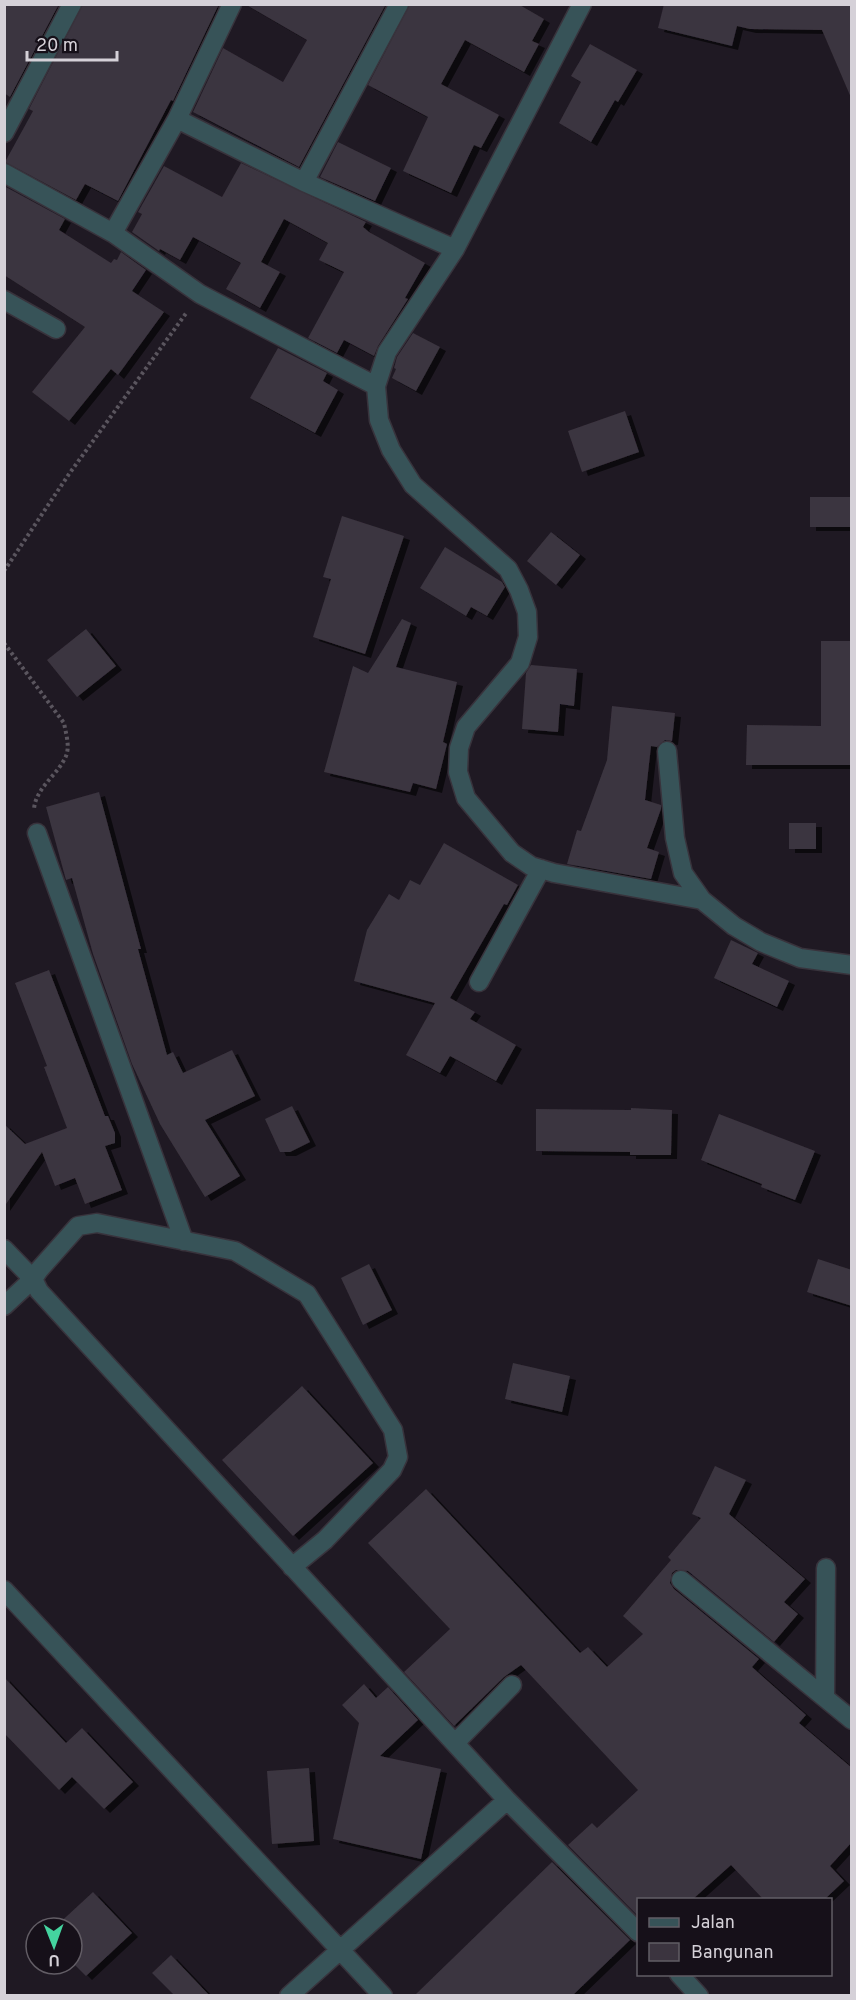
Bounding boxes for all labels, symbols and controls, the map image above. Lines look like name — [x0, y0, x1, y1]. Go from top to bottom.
scale bar — [27, 24, 117, 62]
text: 20 m — [36, 35, 78, 58]
legend — [637, 1898, 832, 1976]
text: Jalan — [691, 1912, 735, 1935]
north arrow — [24, 1916, 84, 1976]
text: Bangunan — [691, 1942, 774, 1965]
text: U — [48, 1949, 60, 1969]

